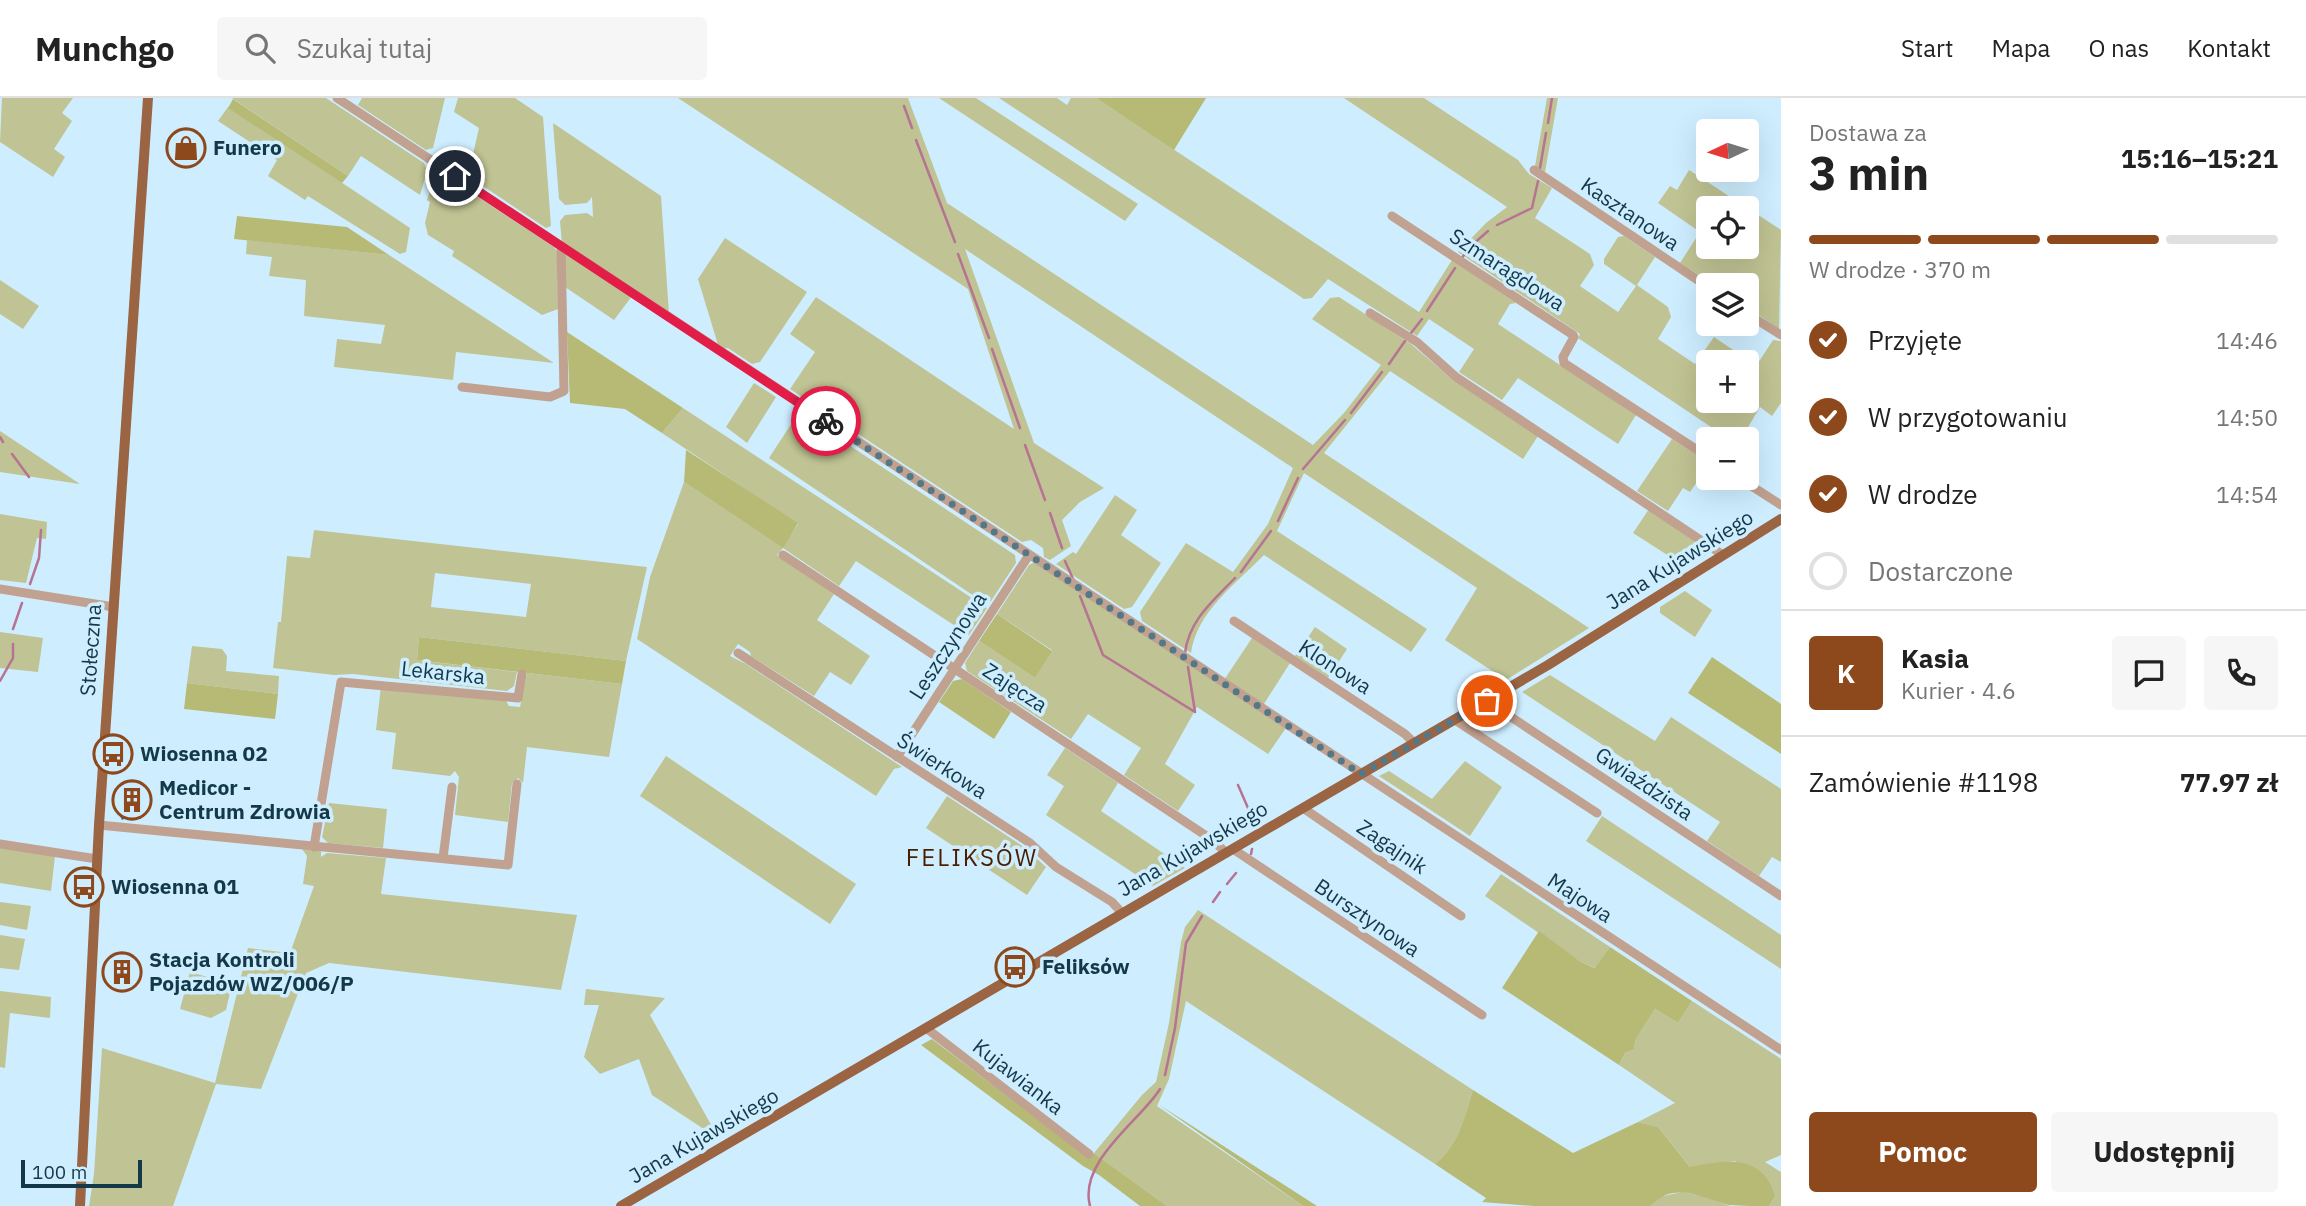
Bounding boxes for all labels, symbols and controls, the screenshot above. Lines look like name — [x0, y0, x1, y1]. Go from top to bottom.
search box — [217, 17, 707, 80]
text: Munchgo — [35, 27, 175, 70]
icon: search — [241, 29, 279, 67]
text: Szukaj tutaj — [297, 31, 432, 65]
text: Start — [1901, 32, 1953, 64]
text: Mapa — [1991, 32, 2050, 64]
text: O nas — [2088, 32, 2149, 64]
text: Kontakt — [2187, 32, 2271, 64]
text: Dostawa za — [1809, 117, 1927, 147]
north arrow — [1696, 119, 1759, 182]
map controls — [1696, 119, 1759, 490]
shop icon: Funero — [165, 127, 207, 169]
place label: Funero — [213, 133, 282, 161]
text: 15:16–15:21 — [2121, 141, 2278, 175]
text: 3 min — [1809, 143, 1929, 203]
pin — [425, 146, 485, 206]
icon: home — [436, 157, 474, 195]
street label: Kasztanowa — [1576, 170, 1685, 256]
button: locate — [1696, 196, 1759, 259]
street label: Szmaragdowa — [1444, 221, 1571, 317]
text: W drodze · 370 m — [1809, 254, 1991, 284]
button: layers — [1696, 273, 1759, 336]
icon: check — [1809, 321, 1847, 359]
text: Przyjęte — [1868, 323, 1962, 357]
text: 14:46 — [2216, 325, 2278, 355]
button: + — [1696, 350, 1759, 413]
courier — [791, 386, 861, 456]
icon: check — [1809, 398, 1847, 436]
text: W przygotowaniu — [1868, 400, 2067, 434]
icon: bike — [807, 402, 845, 440]
text: 14:50 — [2216, 402, 2278, 432]
button: − — [1696, 427, 1759, 490]
icon: check — [1809, 475, 1847, 513]
text: W drodze — [1868, 477, 1978, 511]
text: 14:54 — [2216, 479, 2278, 509]
street label: Jana Kujawskiego — [1601, 503, 1758, 616]
text: Dostarczone — [1868, 554, 2013, 588]
street label: Leszczynowa — [902, 586, 992, 705]
street label: Stołeczna — [73, 603, 107, 697]
street label: Klonowa — [1294, 632, 1377, 700]
button: chat — [2112, 636, 2186, 710]
button: phone — [2204, 636, 2278, 710]
text: Kasia — [1901, 641, 1969, 675]
street label: Lekarska — [400, 654, 486, 690]
street label: Zajęcza — [978, 656, 1053, 718]
text: K — [1837, 656, 1855, 690]
pin — [1457, 671, 1517, 731]
text: Kurier · 4.6 — [1901, 675, 2016, 705]
icon: bag — [1468, 682, 1506, 720]
street label: Świerkowa — [892, 726, 993, 805]
bus stop icon: Wiosenna 02 — [92, 733, 134, 775]
place label: Wiosenna 02 — [140, 739, 268, 767]
street label: Gwiaździsta — [1590, 740, 1699, 826]
text: Zamówienie #1198 — [1809, 765, 2038, 799]
text: 77.97 zł — [2180, 765, 2278, 799]
place label: Medicor - Centrum Zdrowia — [159, 773, 331, 825]
building icon: Medicor - Centrum Zdrowia — [111, 779, 153, 821]
street label: Jana Kujawskiego — [1113, 794, 1272, 902]
street label: Zagajnik — [1352, 812, 1433, 880]
district label: FELIKSÓW — [906, 841, 1038, 873]
bus stop icon: Wiosenna 01 — [63, 866, 105, 908]
street label: Majowa — [1543, 866, 1618, 929]
place label: Wiosenna 01 — [111, 872, 239, 900]
street label: Bursztynowa — [1309, 872, 1426, 963]
place label: Stacja Kontroli Pojazdów WZ/006/P — [149, 945, 354, 997]
bus stop icon: Feliksów — [994, 946, 1036, 988]
building icon: Stacja Kontroli Pojazdów WZ/006/P — [101, 951, 143, 993]
place label: Feliksów — [1042, 952, 1130, 980]
street label: Kujawianka — [967, 1032, 1070, 1121]
street label: Jana Kujawskiego — [624, 1081, 783, 1189]
button: Pomoc — [1809, 1112, 2037, 1192]
button: Udostępnij — [2051, 1112, 2278, 1192]
scale bar — [21, 1157, 142, 1189]
text: 100 m — [32, 1160, 87, 1184]

